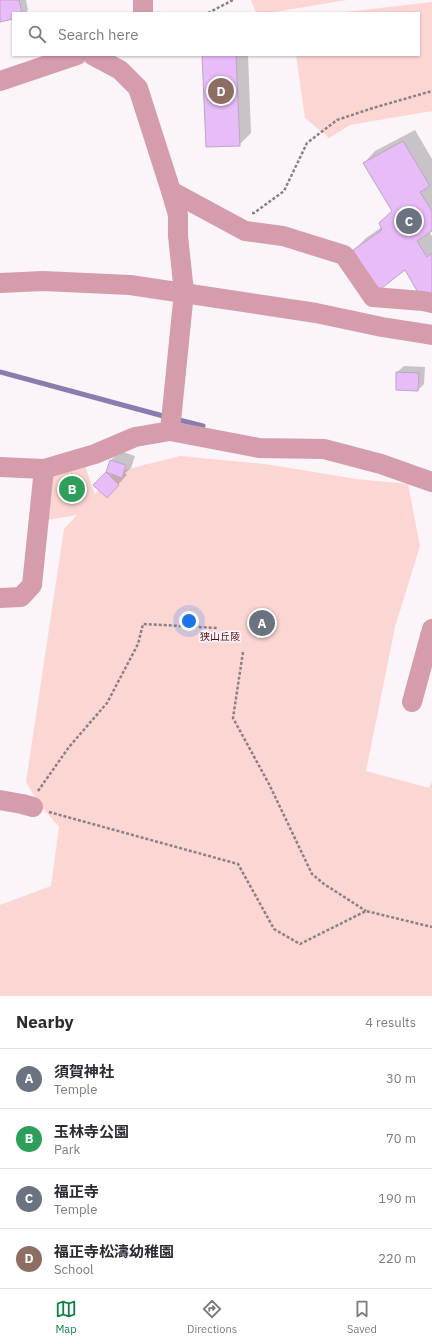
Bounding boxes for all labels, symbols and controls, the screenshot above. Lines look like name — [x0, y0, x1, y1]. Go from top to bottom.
search box — [12, 12, 420, 56]
icon: search — [26, 23, 48, 45]
text: Search here — [58, 25, 138, 44]
pin: D — [208, 76, 234, 106]
pin: C — [396, 206, 422, 236]
pin: B — [59, 474, 85, 504]
pin: A — [249, 608, 275, 638]
your location — [179, 611, 199, 631]
park label: 狭山丘陵 — [200, 630, 240, 643]
text: Nearby — [16, 1011, 74, 1033]
text: 4 results — [365, 1014, 416, 1031]
text: 須賀神社 — [54, 1062, 114, 1081]
text: A — [25, 1070, 33, 1087]
text: 30 m — [386, 1070, 416, 1087]
text: Temple — [54, 1081, 97, 1098]
text: 玉林寺公園 — [54, 1122, 129, 1141]
text: B — [25, 1130, 33, 1147]
text: 70 m — [386, 1130, 416, 1147]
text: Park — [54, 1141, 80, 1158]
text: 福正寺 — [54, 1182, 99, 1201]
text: C — [25, 1190, 33, 1207]
text: 190 m — [378, 1190, 416, 1207]
text: Temple — [54, 1201, 97, 1218]
text: 福正寺松濤幼稚園 — [54, 1242, 174, 1261]
text: D — [24, 1250, 34, 1267]
text: 220 m — [378, 1250, 416, 1267]
text: School — [54, 1261, 94, 1278]
tab: Map — [55, 1298, 77, 1336]
tab: Directions — [187, 1298, 237, 1336]
tab: Saved — [347, 1298, 377, 1336]

